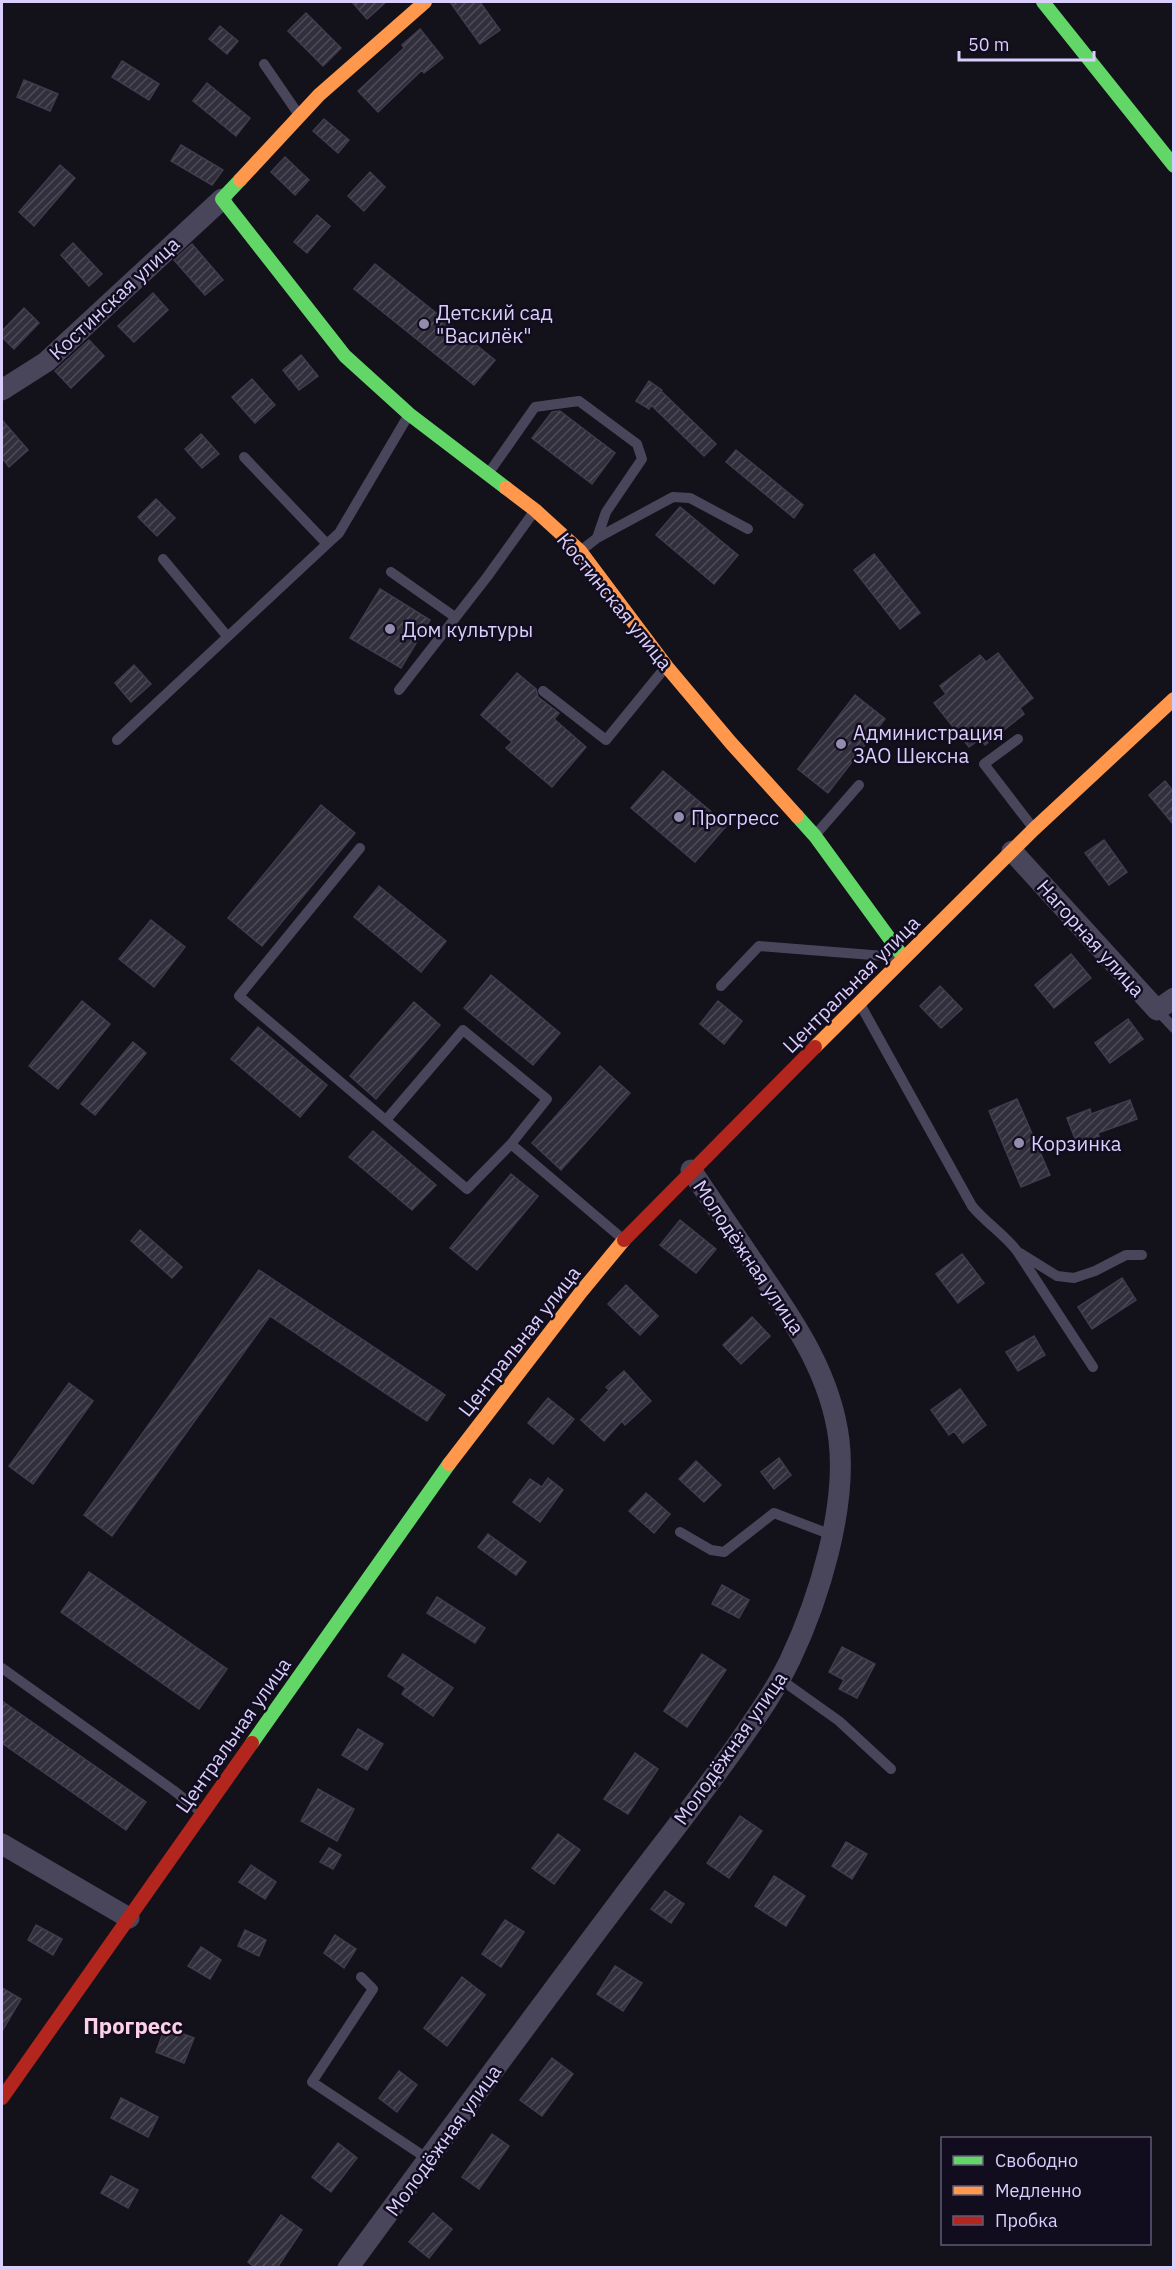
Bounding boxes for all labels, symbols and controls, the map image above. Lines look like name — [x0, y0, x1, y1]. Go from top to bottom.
scale bar — [959, 24, 1094, 62]
text: 50 m — [968, 33, 1010, 56]
street label: Костинская улица — [43, 230, 185, 366]
place label: Детский сад "Василёк" — [436, 299, 553, 349]
marker: Детский сад "Василёк" — [417, 317, 431, 331]
street label: Костинская улица — [551, 527, 679, 676]
place label: Дом культуры — [402, 616, 533, 643]
marker: Дом культуры — [383, 622, 397, 636]
place label: Администрация ЗАО Шексна — [853, 719, 1004, 769]
marker: Администрация ЗАО Шексна — [834, 737, 848, 751]
place label: Прогресс — [691, 804, 779, 831]
marker: Прогресс — [672, 810, 686, 824]
street label: Нагорная улица — [1031, 874, 1151, 1003]
street label: Центральная улица — [776, 909, 926, 1059]
place label: Корзинка — [1031, 1130, 1122, 1157]
marker: Корзинка — [1012, 1136, 1026, 1150]
street label: Молодёжная улица — [687, 1174, 811, 1340]
street label: Центральная улица — [452, 1260, 587, 1422]
street label: Центральная улица — [169, 1652, 297, 1818]
street label: Молодёжная улица — [667, 1666, 793, 1830]
district label: Прогресс — [83, 2011, 183, 2040]
street label: Молодёжная улица — [379, 2059, 507, 2221]
legend — [941, 2137, 1151, 2245]
text: Свободно — [995, 2149, 1078, 2172]
text: Медленно — [995, 2179, 1082, 2202]
text: Пробка — [995, 2209, 1058, 2232]

